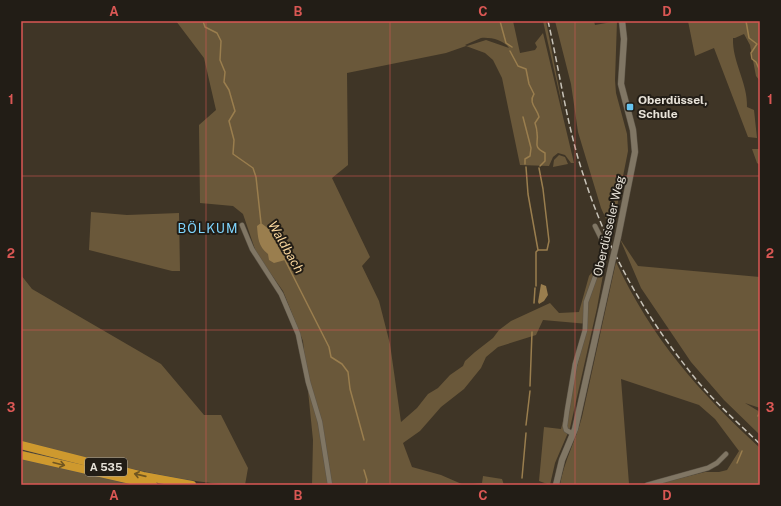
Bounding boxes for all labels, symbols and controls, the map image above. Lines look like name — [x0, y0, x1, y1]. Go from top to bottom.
text: A — [109, 4, 119, 19]
text: B — [294, 4, 303, 19]
text: C — [478, 4, 488, 19]
text: D — [662, 4, 672, 19]
text: 1 — [8, 92, 14, 107]
text: 1 — [767, 92, 773, 107]
place label: Oberdüssel, Schule — [638, 93, 707, 121]
marker: Oberdüssel, Schule — [625, 102, 635, 112]
street label: Oberdüsseler Weg — [591, 174, 627, 278]
water label: Waldbach — [265, 218, 307, 276]
district label: BÖLKUM — [178, 221, 238, 236]
text: 2 — [7, 246, 15, 261]
text: 2 — [766, 246, 774, 261]
text: 3 — [7, 400, 16, 415]
text: 3 — [766, 400, 775, 415]
road number: A 535 — [85, 458, 127, 476]
one-way arrow — [52, 461, 65, 468]
one-way arrow — [134, 471, 147, 479]
text: A — [109, 488, 119, 503]
text: B — [294, 488, 303, 503]
text: C — [478, 488, 488, 503]
text: D — [662, 488, 672, 503]

